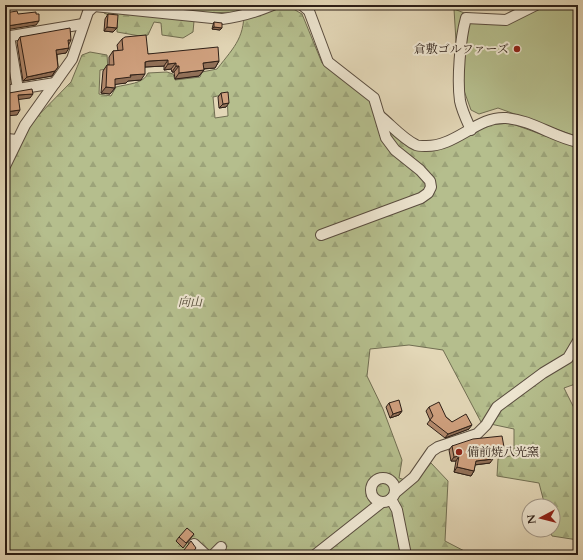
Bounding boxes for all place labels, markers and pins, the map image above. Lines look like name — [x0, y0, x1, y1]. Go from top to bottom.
place label: 倉敷ゴルファーズ — [414, 41, 509, 57]
marker: 倉敷ゴルファーズ — [512, 44, 522, 54]
place label: 備前焼八光窯 — [467, 444, 539, 460]
marker: 備前焼八光窯 — [454, 447, 464, 457]

